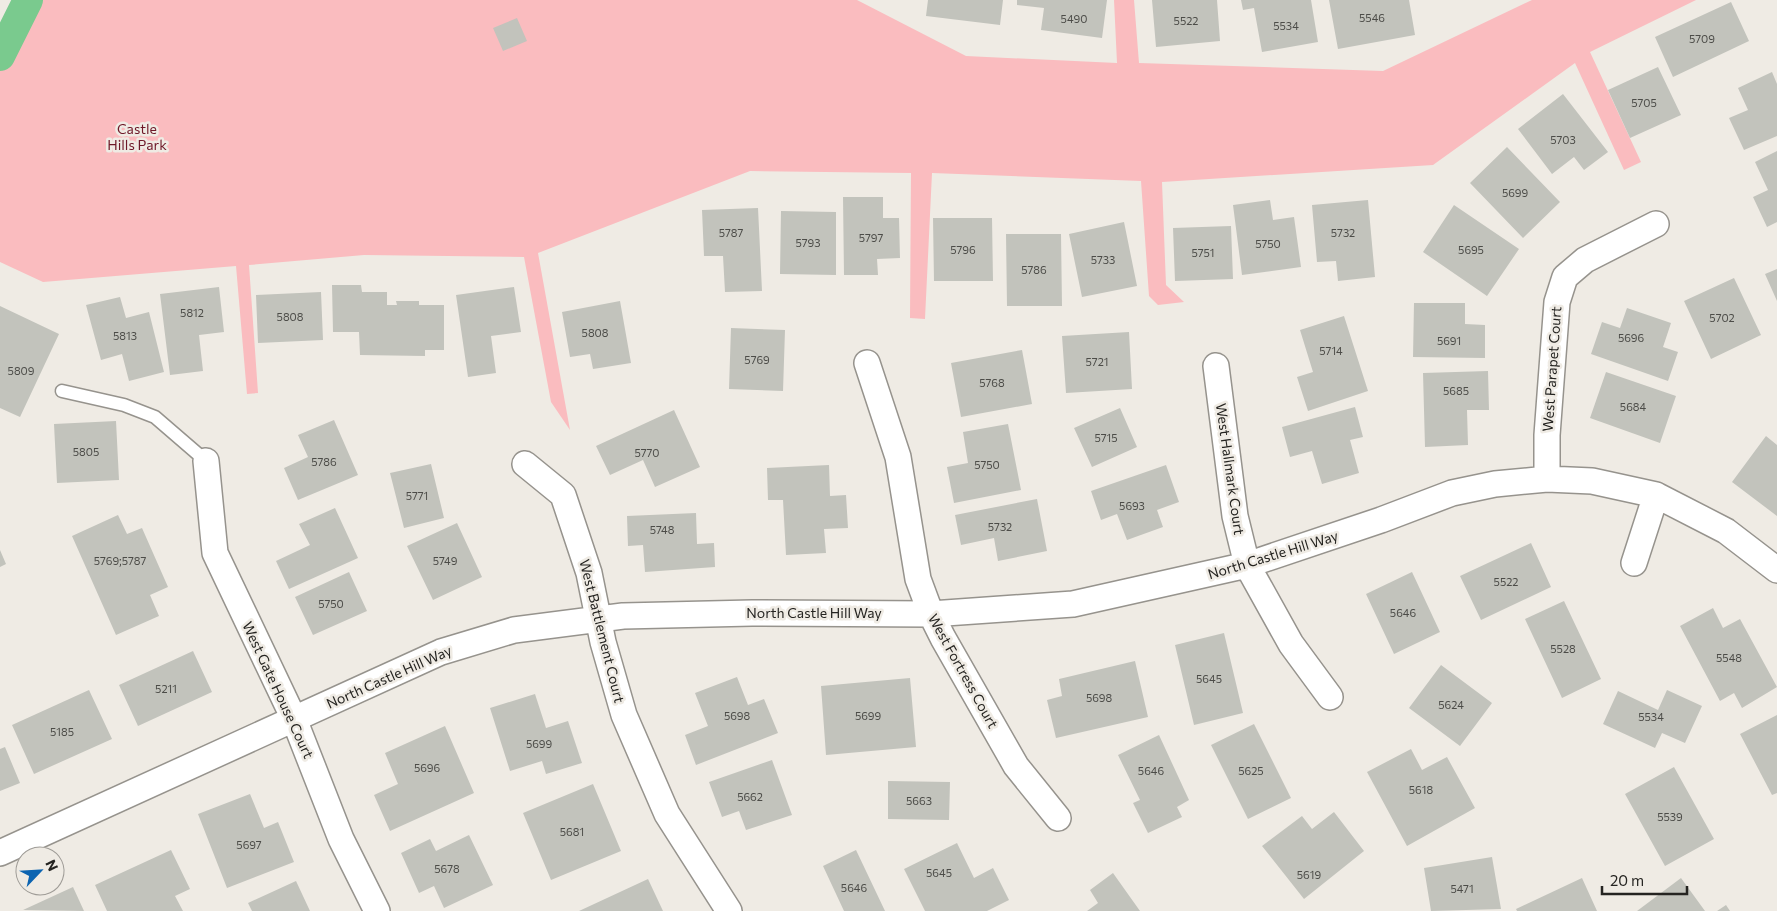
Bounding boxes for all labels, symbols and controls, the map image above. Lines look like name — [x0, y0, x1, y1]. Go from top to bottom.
house number: 5546 — [1359, 11, 1385, 24]
house number: 5490 — [1061, 12, 1087, 25]
house number: 5522 — [1174, 14, 1198, 27]
house number: 5534 — [1273, 19, 1299, 32]
house number: 5709 — [1689, 32, 1715, 45]
house number: 5705 — [1631, 96, 1657, 109]
park label: Castle Hills Park — [107, 120, 167, 153]
house number: 5703 — [1550, 133, 1576, 146]
house number: 5699 — [1502, 186, 1528, 199]
house number: 5787 — [719, 226, 743, 239]
house number: 5732 — [1331, 226, 1355, 239]
house number: 5797 — [859, 231, 883, 244]
house number: 5793 — [795, 236, 821, 249]
house number: 5750 — [1255, 237, 1281, 250]
house number: 5796 — [950, 243, 976, 256]
house number: 5695 — [1458, 243, 1484, 256]
house number: 5751 — [1191, 246, 1215, 259]
house number: 5733 — [1091, 253, 1115, 266]
house number: 5786 — [1021, 263, 1047, 276]
house number: 5812 — [180, 306, 204, 319]
street label: West Parapet Court — [1539, 306, 1564, 432]
house number: 5808 — [277, 310, 304, 323]
house number: 5702 — [1709, 311, 1735, 324]
house number: 5808 — [582, 326, 609, 339]
house number: 5813 — [113, 329, 137, 342]
house number: 5696 — [1618, 331, 1644, 344]
house number: 5691 — [1437, 334, 1461, 347]
house number: 5714 — [1319, 344, 1343, 357]
house number: 5769 — [744, 353, 770, 366]
house number: 5721 — [1086, 355, 1108, 368]
house number: 5809 — [8, 364, 35, 377]
house number: 5768 — [979, 376, 1005, 389]
house number: 5685 — [1443, 384, 1469, 397]
house number: 5684 — [1620, 400, 1647, 413]
street label: West Hallmark Court — [1213, 402, 1248, 536]
house number: 5715 — [1094, 431, 1118, 444]
house number: 5805 — [73, 445, 99, 458]
house number: 5770 — [634, 446, 660, 459]
house number: 5786 — [311, 455, 337, 468]
house number: 5750 — [974, 458, 1000, 471]
house number: 5771 — [406, 489, 428, 502]
house number: 5693 — [1119, 499, 1145, 512]
house number: 5732 — [988, 520, 1012, 533]
house number: 5748 — [650, 523, 675, 536]
street label: North Castle Hill Way — [1206, 527, 1340, 582]
house number: 5769;5787 — [94, 554, 146, 568]
house number: 5749 — [433, 554, 458, 567]
street label: West Battlement Court — [576, 557, 629, 705]
house number: 5522 — [1494, 575, 1518, 588]
house number: 5750 — [318, 597, 344, 610]
street label: North Castle Hill Way — [746, 604, 882, 621]
house number: 5646 — [1390, 606, 1416, 619]
street label: West Fortress Court — [925, 611, 1002, 731]
street label: West Gate House Court — [239, 619, 318, 761]
street label: North Castle Hill Way — [323, 641, 454, 712]
house number: 5528 — [1550, 642, 1576, 655]
house number: 5548 — [1716, 651, 1742, 664]
house number: 5645 — [1196, 672, 1222, 685]
house number: 5211 — [155, 682, 177, 695]
house number: 5698 — [1086, 691, 1112, 704]
house number: 5624 — [1438, 698, 1464, 711]
house number: 5698 — [724, 709, 750, 722]
house number: 5699 — [855, 709, 881, 722]
house number: 5534 — [1638, 710, 1664, 723]
house number: 5185 — [50, 725, 74, 738]
house number: 5699 — [526, 737, 552, 750]
house number: 5696 — [414, 761, 440, 774]
house number: 5646 — [1138, 764, 1164, 777]
house number: 5625 — [1238, 764, 1264, 777]
house number: 5618 — [1409, 783, 1434, 796]
house number: 5662 — [737, 790, 763, 803]
house number: 5663 — [906, 794, 932, 807]
house number: 5539 — [1657, 810, 1683, 823]
house number: 5681 — [560, 825, 584, 838]
house number: 5697 — [236, 838, 262, 851]
north arrow — [15, 846, 65, 896]
text: N — [42, 857, 62, 874]
house number: 5678 — [434, 862, 460, 875]
scale bar — [1602, 864, 1687, 896]
house number: 5645 — [926, 866, 952, 879]
house number: 5619 — [1297, 868, 1322, 881]
text: 20 m — [1610, 871, 1644, 889]
house number: 5646 — [841, 881, 867, 894]
house number: 5471 — [1450, 882, 1474, 895]

